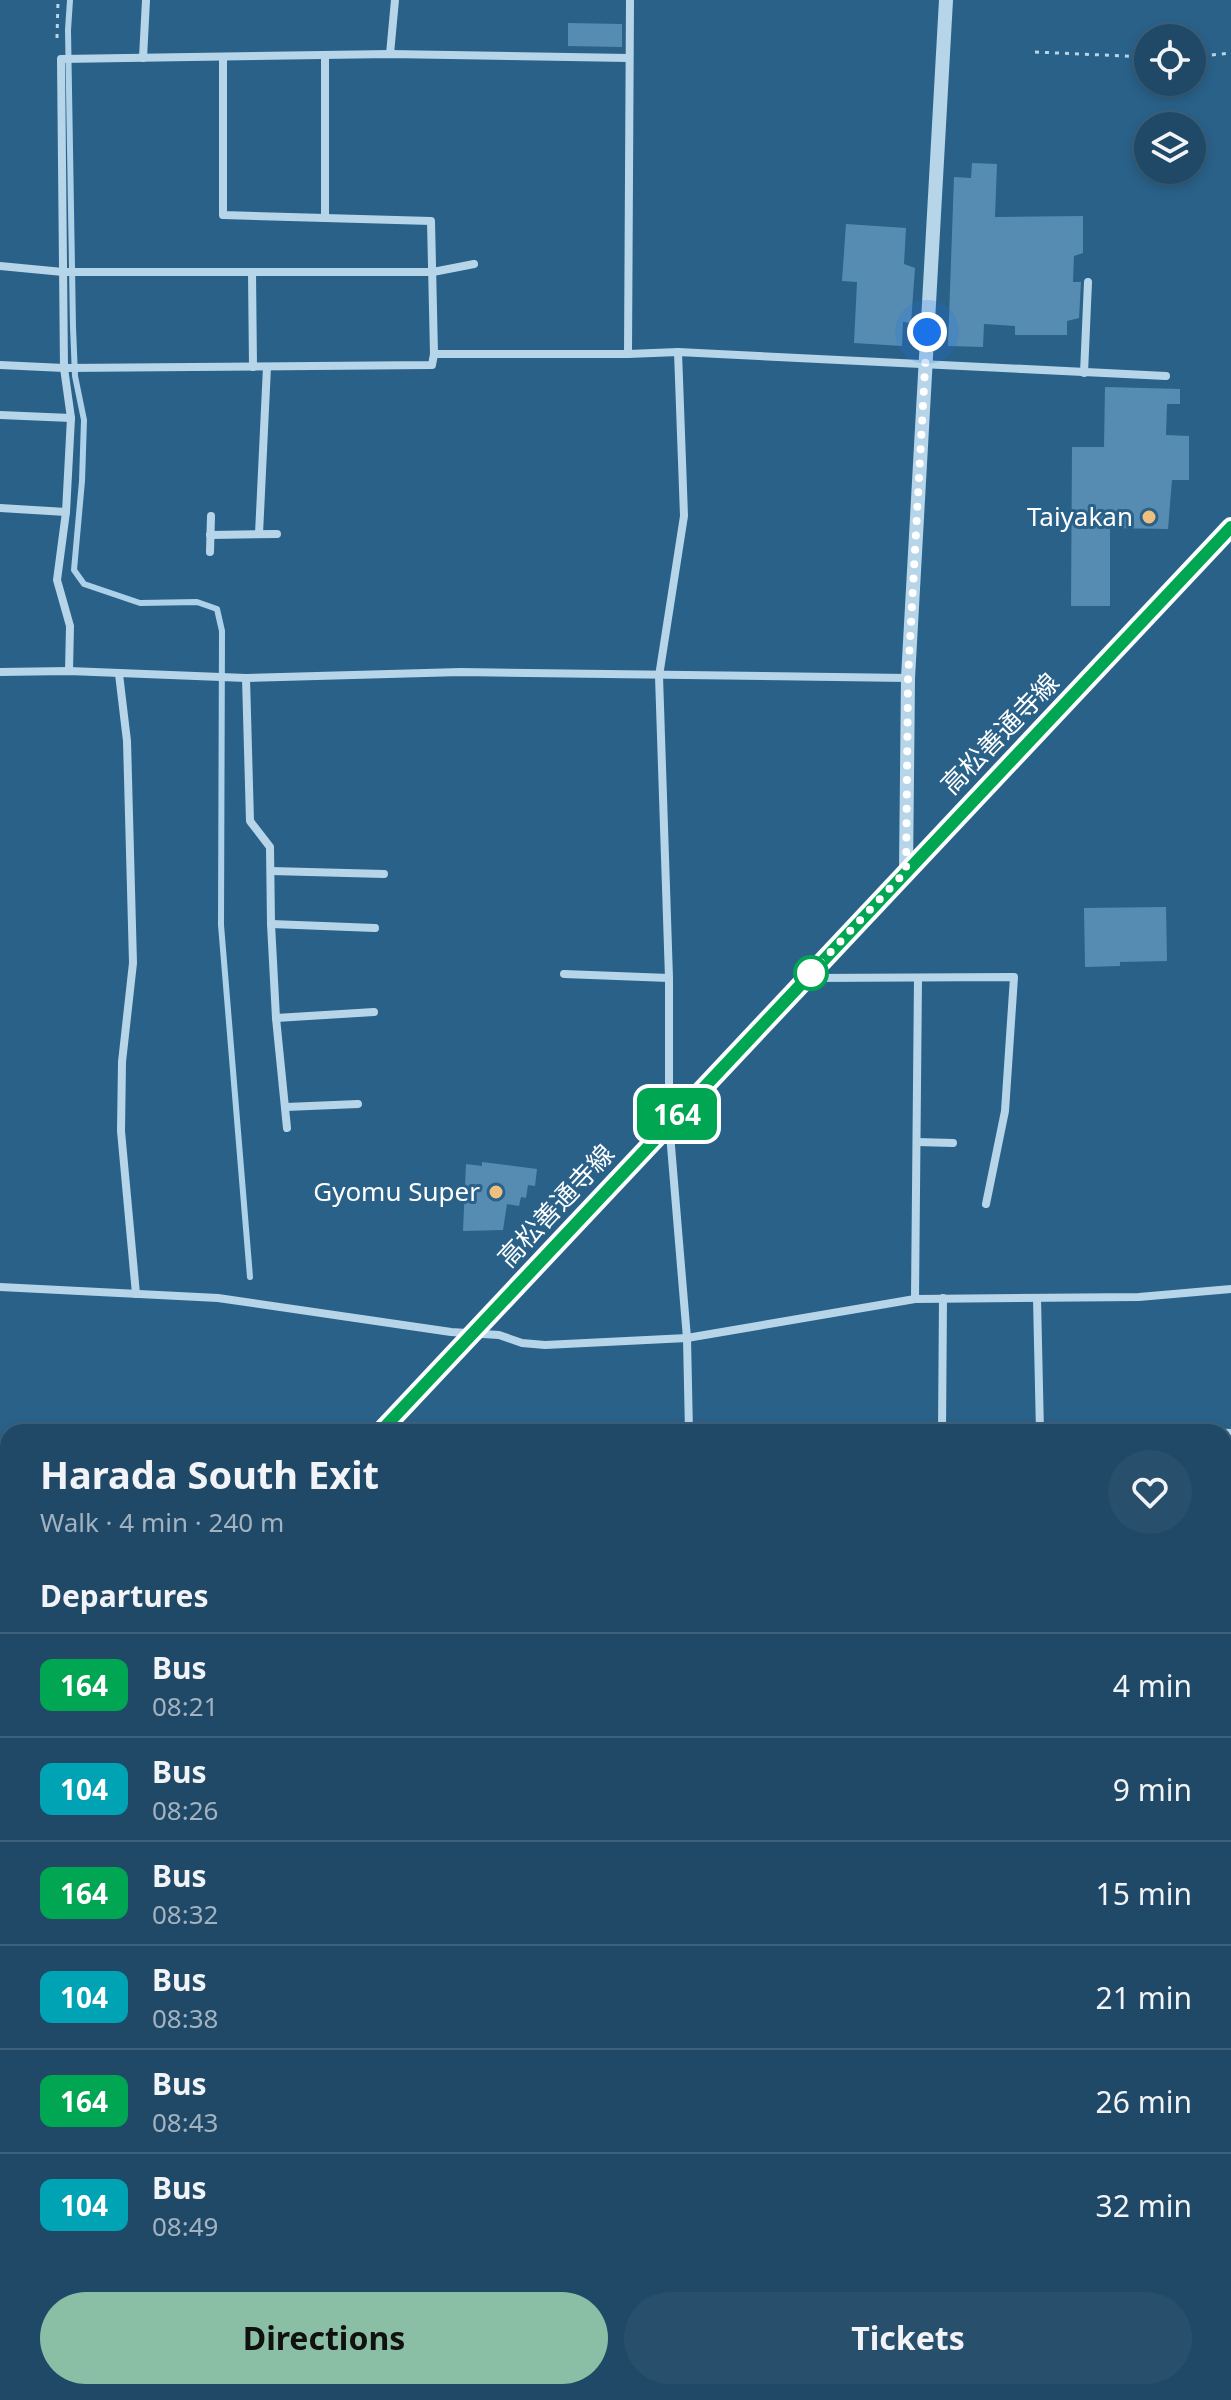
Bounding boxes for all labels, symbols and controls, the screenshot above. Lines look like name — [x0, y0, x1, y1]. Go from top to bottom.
map controls — [1134, 24, 1206, 184]
button: locate — [1134, 24, 1206, 96]
button: layers — [1134, 112, 1206, 184]
your location — [907, 312, 947, 352]
place label: Taiyakan — [1027, 498, 1133, 534]
marker: Taiyakan — [1140, 508, 1158, 526]
street label: 高松善通寺線 — [932, 665, 1066, 802]
unlabelled marker — [794, 956, 828, 990]
line badge: 164 — [631, 1088, 723, 1140]
text: 164 — [653, 1095, 701, 1133]
street label: 高松善通寺線 — [489, 1136, 622, 1275]
place label: Gyomu Super — [313, 1173, 480, 1209]
marker: Gyomu Super — [487, 1183, 505, 1201]
text: Harada South Exit — [40, 1448, 379, 1500]
button: heart — [1108, 1450, 1192, 1534]
text: Walk · 4 min · 240 m — [40, 1504, 284, 1540]
text: Departures — [40, 1575, 209, 1616]
text: Bus — [152, 1647, 207, 1688]
text: 4 min — [1113, 1665, 1192, 1706]
text: 164 — [60, 1666, 108, 1704]
text: 08:21 — [152, 1688, 218, 1724]
text: Bus — [152, 1751, 207, 1792]
text: 9 min — [1113, 1769, 1192, 1810]
text: 104 — [60, 1770, 108, 1808]
text: 08:26 — [152, 1792, 218, 1828]
text: Bus — [152, 1855, 207, 1896]
text: 15 min — [1096, 1873, 1192, 1914]
text: 164 — [60, 1874, 108, 1912]
text: 08:32 — [152, 1896, 218, 1932]
text: Bus — [152, 1959, 207, 2000]
text: 21 min — [1096, 1977, 1192, 2018]
text: 104 — [60, 1978, 108, 2016]
text: 08:38 — [152, 2000, 218, 2036]
text: Bus — [152, 2063, 207, 2104]
text: 26 min — [1096, 2081, 1192, 2122]
text: 164 — [60, 2082, 108, 2120]
text: 08:43 — [152, 2104, 218, 2140]
text: Bus — [152, 2167, 207, 2208]
text: 32 min — [1096, 2185, 1192, 2226]
text: 104 — [60, 2186, 108, 2224]
text: 08:49 — [152, 2208, 218, 2244]
button: Directions — [40, 2292, 608, 2384]
button: Tickets — [624, 2292, 1192, 2384]

